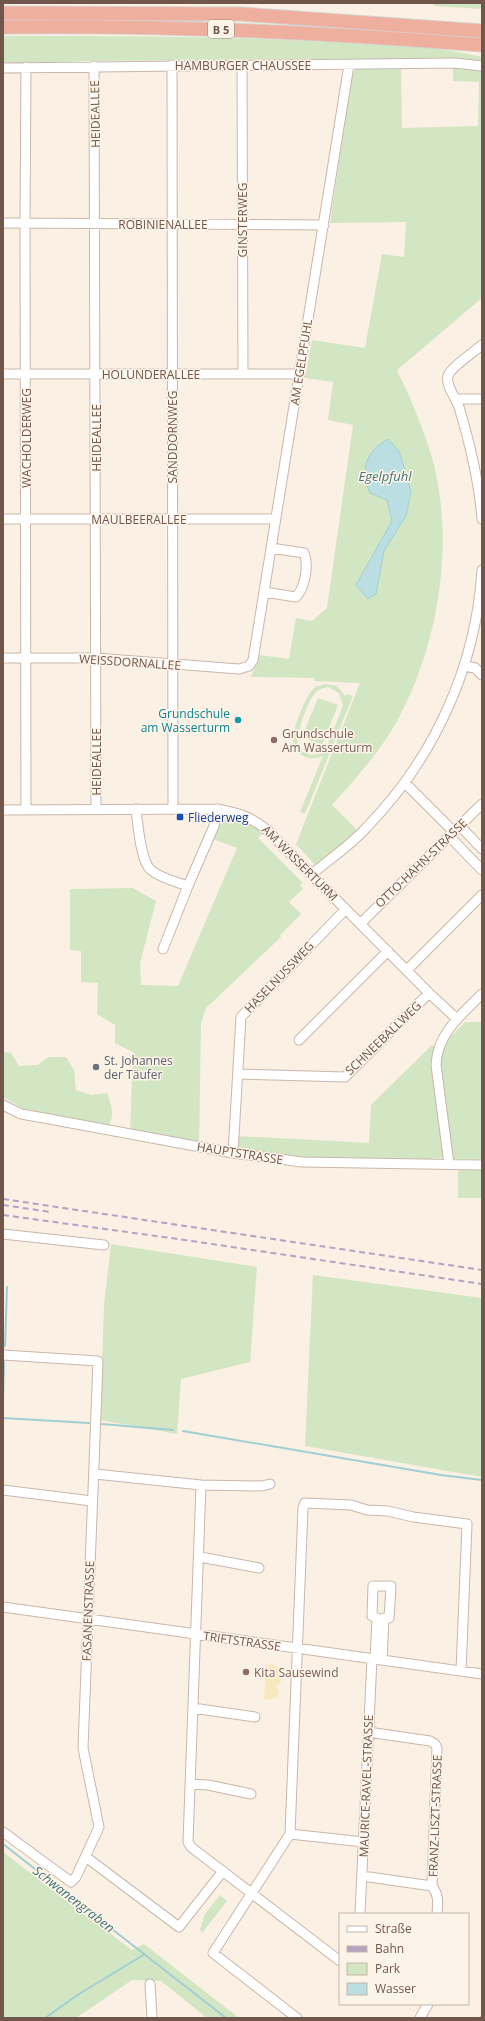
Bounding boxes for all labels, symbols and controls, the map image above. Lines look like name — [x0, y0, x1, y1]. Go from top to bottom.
road number: B 5 — [208, 20, 234, 38]
street label: HAMBURGER CHAUSSEE — [175, 57, 311, 74]
street label: HEIDEALLEE — [86, 80, 104, 148]
street label: GINSTERWEG — [234, 183, 251, 257]
street label: ROBINIENALLEE — [118, 216, 208, 233]
street label: AM EGELPFUHL — [286, 318, 316, 406]
street label: HOLUNDERALLEE — [102, 366, 200, 383]
street label: WACHOLDERWEG — [18, 388, 35, 488]
street label: SANDDORNWEG — [164, 391, 181, 483]
street label: HEIDEALLEE — [88, 404, 105, 472]
water label: Egelpfuhl — [358, 467, 412, 485]
street label: MAULBEERALLEE — [91, 511, 187, 528]
street label: WEISSDORNALLEE — [78, 650, 182, 674]
place label: Grundschule am Wasserturm — [141, 705, 230, 736]
marker: Grundschule am Wasserturm — [233, 715, 243, 725]
place label: Grundschule Am Wasserturm — [282, 725, 372, 756]
street label: HEIDEALLEE — [88, 728, 105, 796]
marker: Grundschule Am Wasserturm — [269, 735, 279, 745]
place label: Fliederweg — [188, 809, 249, 826]
marker: Fliederweg — [175, 812, 185, 822]
street label: OTTO-HAHN-STRASSE — [371, 815, 471, 911]
street label: AM WASSERTURM — [258, 821, 342, 905]
street label: HASELNUSSWEG — [240, 938, 318, 1016]
street label: SCHNEEBALLWEG — [341, 997, 425, 1079]
place label: St. Johannes der Täufer — [104, 1052, 173, 1083]
marker: St. Johannes der Täufer — [91, 1062, 101, 1072]
street label: HAUPTSTRASSE — [196, 1138, 284, 1168]
street label: FASANENSTRASSE — [78, 1560, 98, 1662]
street label: TRIFTSTRASSE — [202, 1627, 282, 1655]
place label: Kita Sausewind — [254, 1664, 339, 1681]
marker: Kita Sausewind — [241, 1667, 251, 1677]
street label: MAURICE-RAVEL-STRASSE — [355, 1714, 377, 1858]
street label: FRANZ-LISZT-STRASSE — [424, 1754, 446, 1878]
water label: Schwanengraben — [30, 1862, 118, 1936]
legend — [339, 1913, 469, 2005]
text: Straße — [375, 1920, 412, 1937]
text: Bahn — [375, 1940, 404, 1957]
text: Park — [375, 1960, 401, 1977]
text: Wasser — [375, 1980, 416, 1997]

